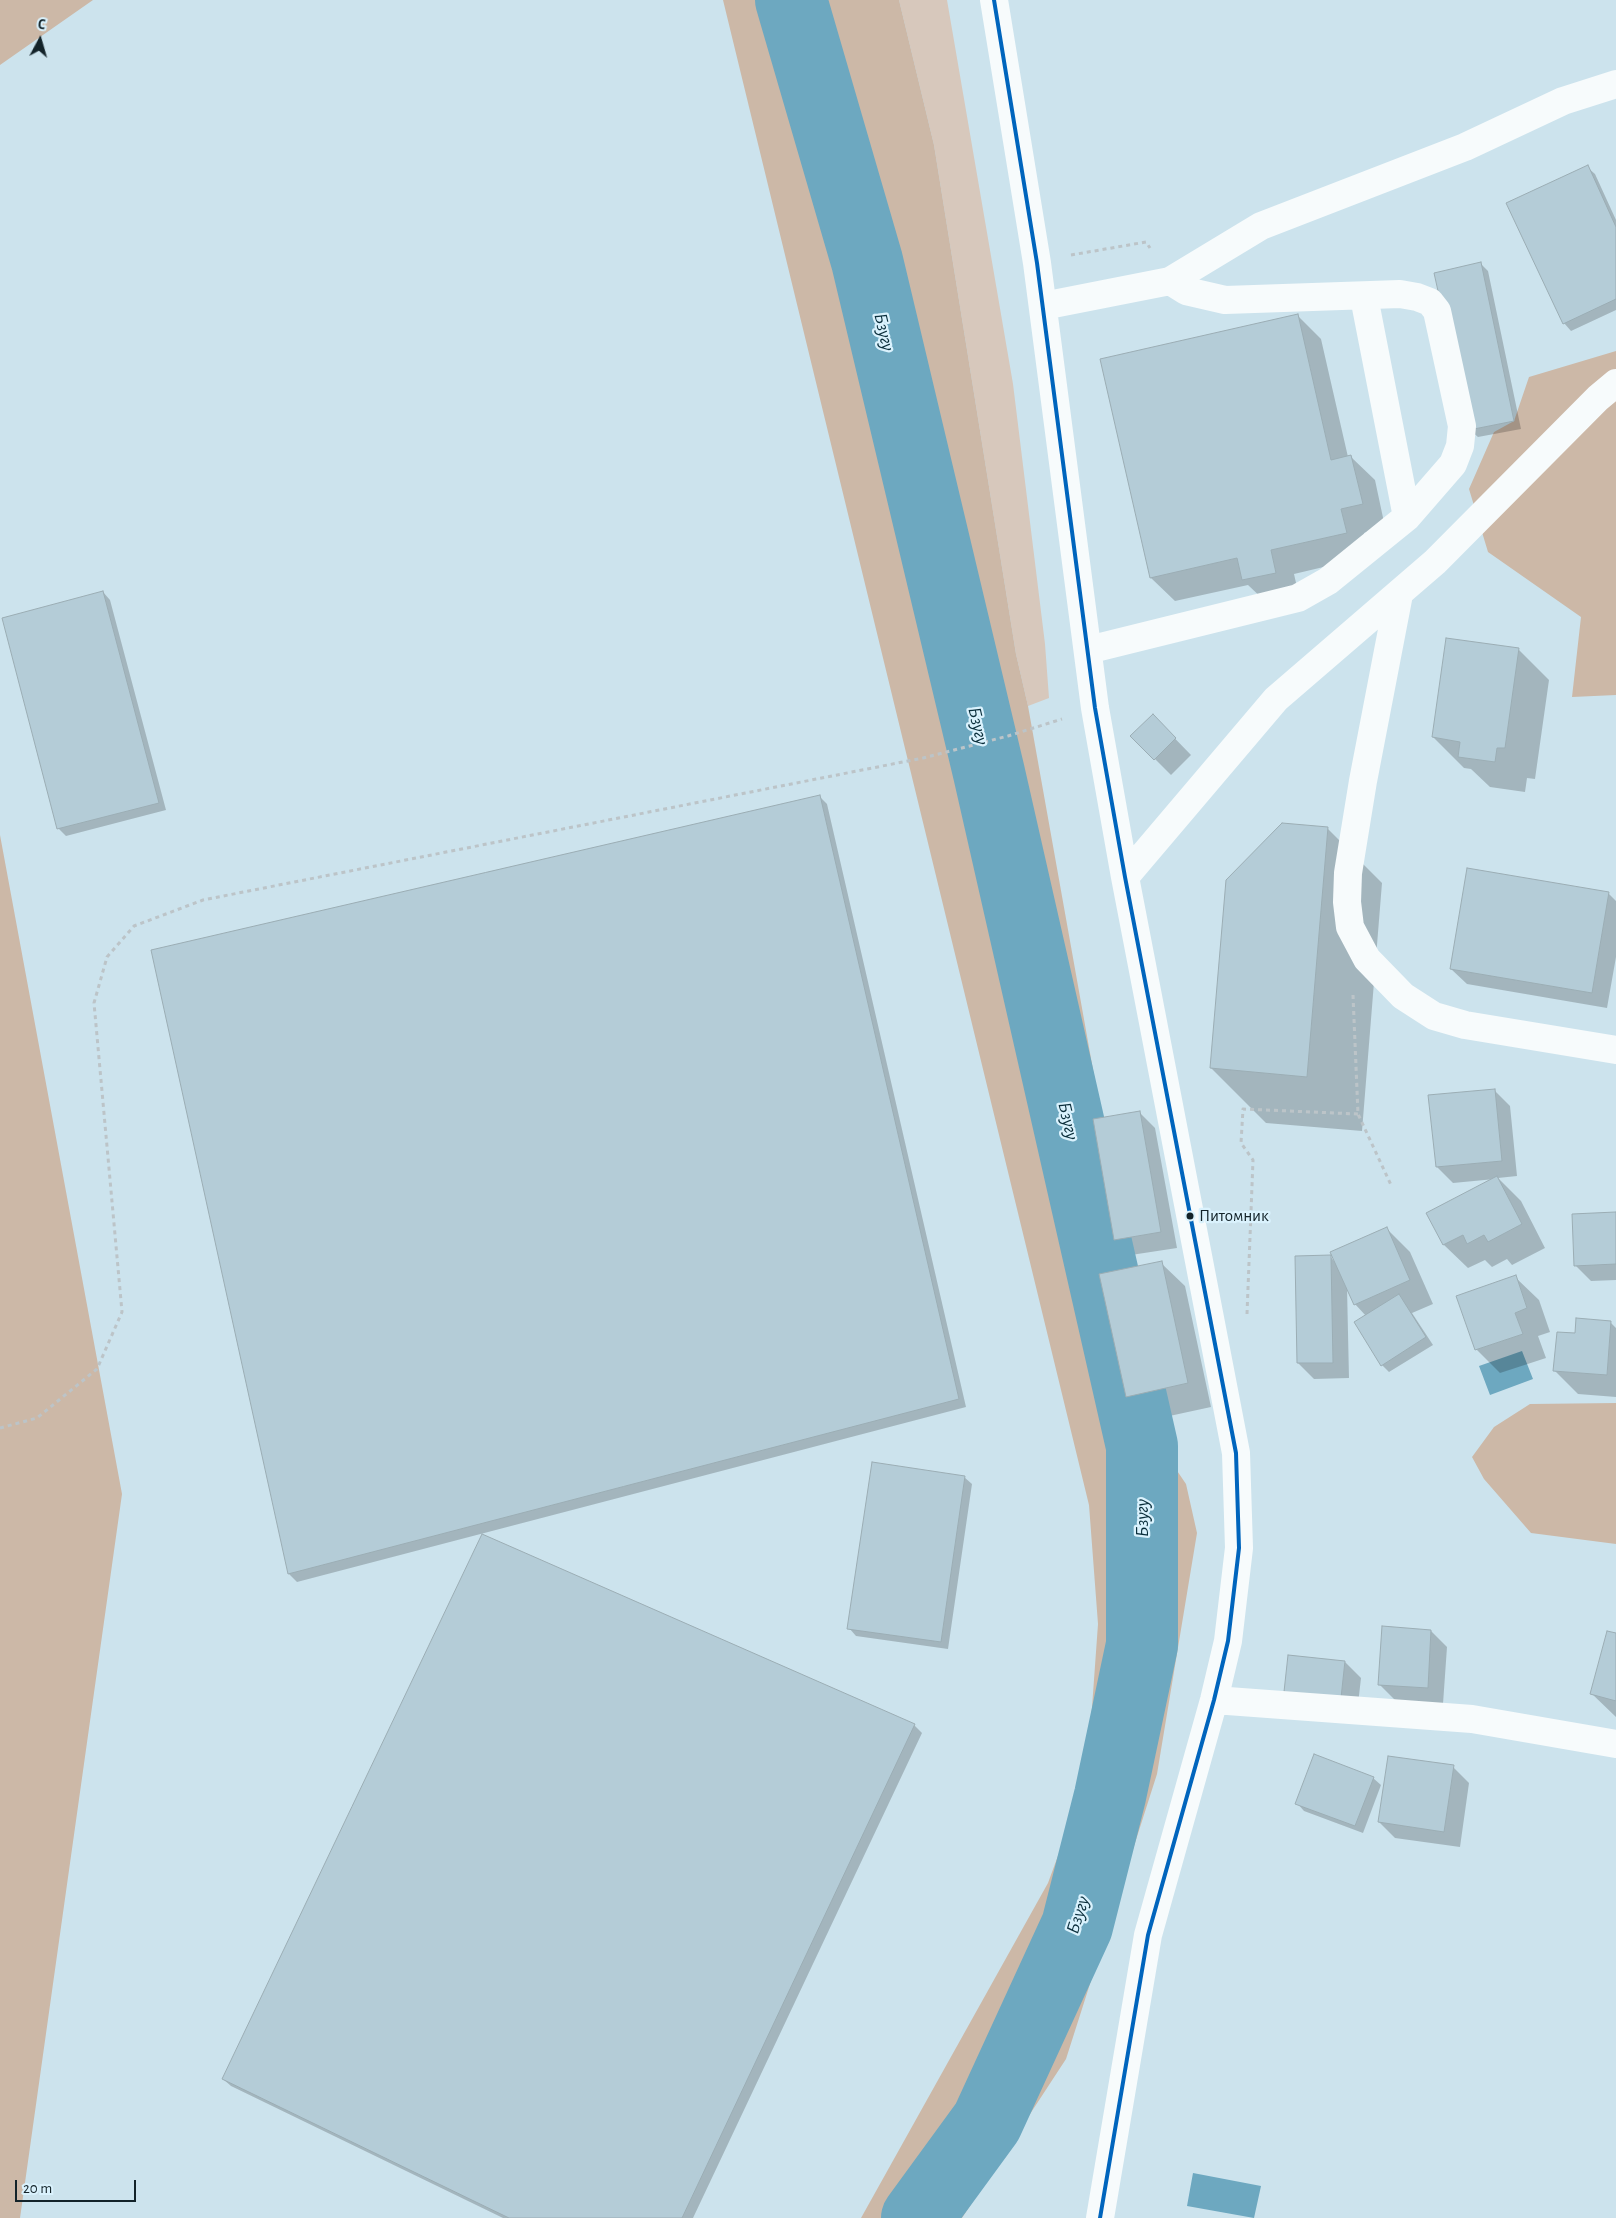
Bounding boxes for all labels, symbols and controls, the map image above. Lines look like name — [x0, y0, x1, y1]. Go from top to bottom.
north arrow — [15, 15, 65, 65]
text: С — [37, 18, 46, 32]
water label: Бзугу — [869, 311, 899, 353]
water label: Бзугу — [963, 705, 993, 747]
water label: Бзугу — [1053, 1100, 1083, 1142]
place label: Питомник — [1199, 1206, 1269, 1226]
marker: Питомник — [1185, 1211, 1195, 1221]
water label: Бзугу — [1131, 1499, 1153, 1537]
water label: Бзугу — [1061, 1893, 1095, 1937]
scale bar — [18, 2170, 139, 2202]
text: 20 m — [23, 2181, 52, 2196]

